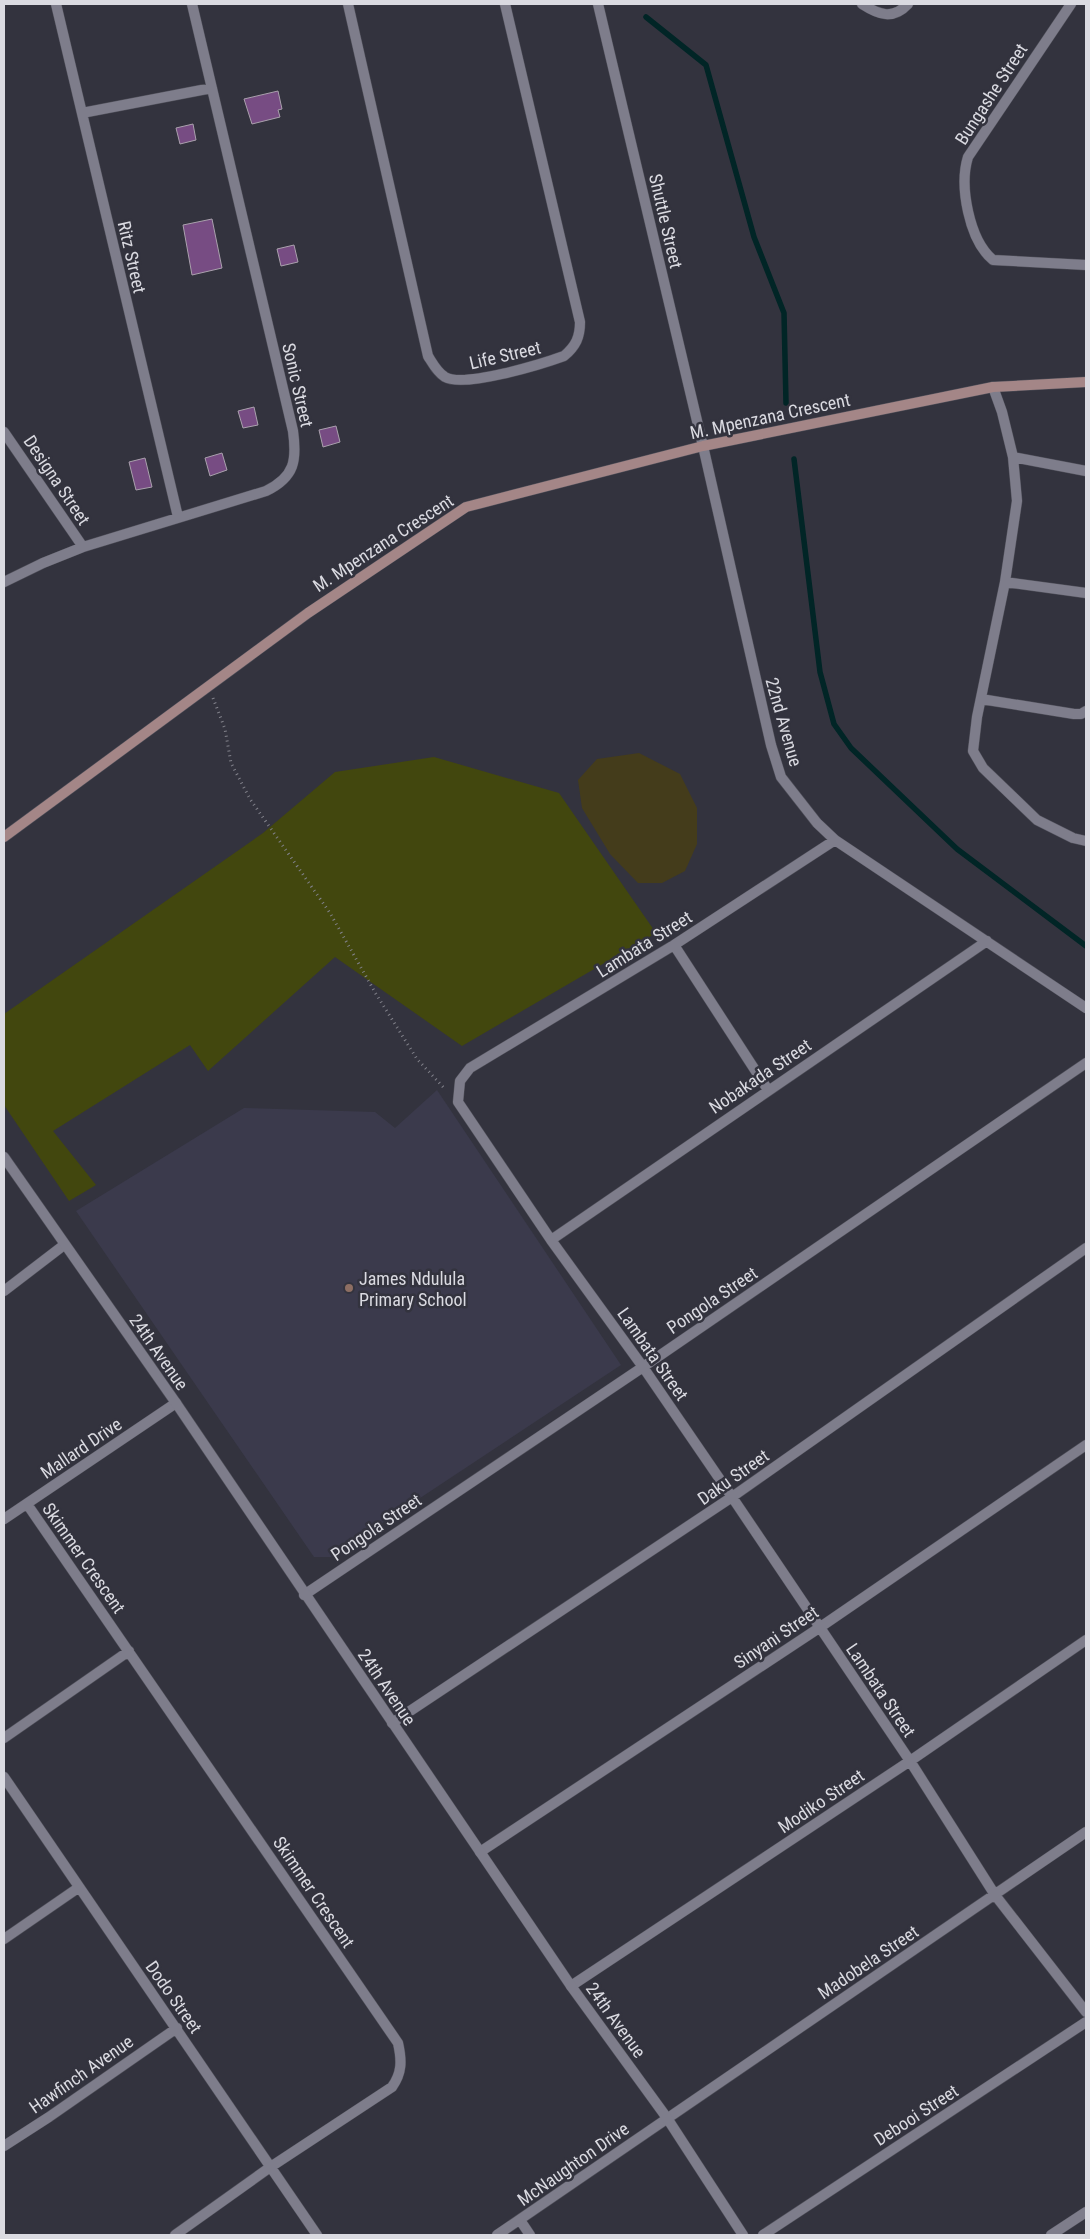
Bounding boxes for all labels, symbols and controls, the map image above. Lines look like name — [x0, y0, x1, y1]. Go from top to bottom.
street label: Bungashe Street — [950, 39, 1032, 149]
street label: Shuttle Street — [645, 172, 687, 270]
street label: Ritz Street — [114, 219, 150, 295]
street label: Life Street — [467, 337, 543, 373]
street label: Sonic Street — [278, 341, 318, 429]
street label: M. Mpenzana Crescent — [688, 389, 852, 443]
street label: Designa Street — [19, 431, 95, 529]
street label: M. Mpenzana Crescent — [309, 490, 457, 596]
street label: 22nd Avenue — [761, 675, 807, 769]
street label: Lambata Street — [592, 906, 696, 982]
street label: Nobakada Street — [705, 1034, 815, 1118]
street label: Pongola Street — [663, 1262, 761, 1338]
place label: James Ndulula Primary School — [359, 1268, 467, 1310]
marker: James Ndulula Primary School — [343, 1282, 355, 1294]
street label: Lambata Street — [613, 1304, 693, 1404]
street label: 24th Avenue — [125, 1310, 193, 1394]
street label: Mallard Drive — [36, 1413, 126, 1483]
street label: Daku Street — [693, 1445, 773, 1509]
street label: Pongola Street — [327, 1489, 425, 1565]
street label: Skimmer Crescent — [38, 1499, 130, 1617]
street label: Sinyani Street — [730, 1601, 822, 1673]
street label: Lambata Street — [842, 1639, 920, 1741]
street label: 24th Avenue — [354, 1645, 420, 1729]
street label: Modiko Street — [774, 1765, 868, 1837]
street label: Skimmer Crescent — [269, 1832, 359, 1952]
street label: Madobela Street — [814, 1921, 922, 2003]
street label: Dodo Street — [141, 1957, 207, 2037]
street label: 24th Avenue — [582, 1978, 650, 2062]
street label: Hawfinch Avenue — [25, 2030, 137, 2118]
street label: Debooi Street — [870, 2080, 962, 2150]
street label: McNaughton Drive — [513, 2118, 633, 2210]

